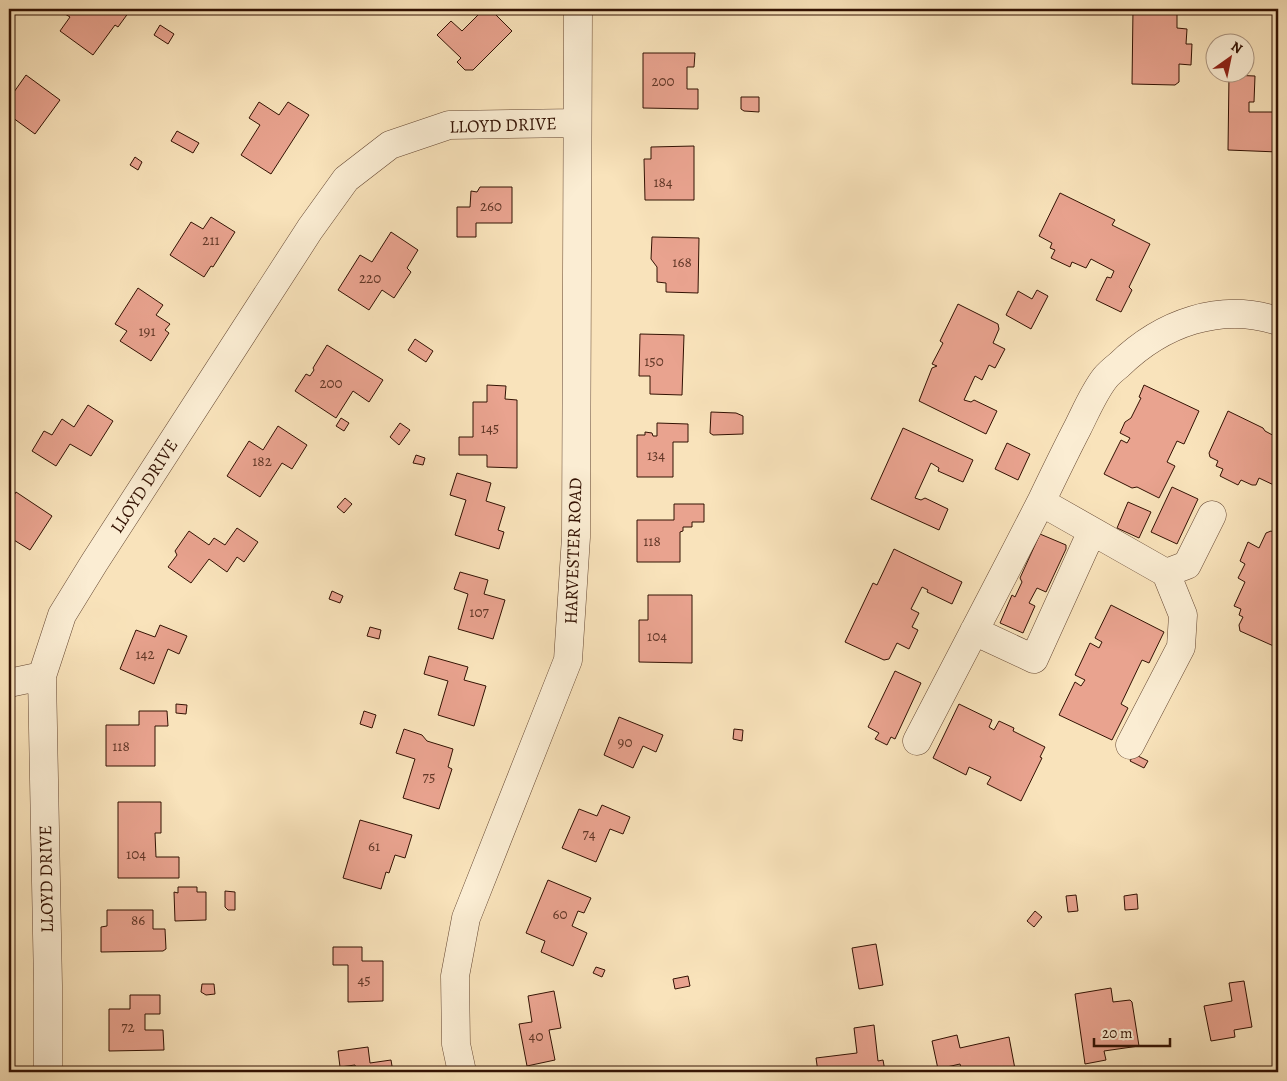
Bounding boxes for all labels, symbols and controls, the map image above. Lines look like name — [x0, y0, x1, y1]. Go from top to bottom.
north arrow — [1204, 32, 1254, 82]
text: N — [1227, 37, 1246, 58]
house number: 200 — [651, 71, 675, 91]
street label: LLOYD DRIVE — [449, 111, 557, 139]
house number: 184 — [653, 172, 673, 192]
house number: 260 — [480, 196, 502, 216]
house number: 211 — [202, 230, 220, 250]
house number: 168 — [672, 252, 692, 272]
house number: 220 — [359, 268, 381, 288]
house number: 191 — [138, 321, 156, 341]
house number: 150 — [644, 351, 664, 371]
house number: 200 — [319, 373, 343, 393]
house number: 145 — [481, 418, 499, 438]
street label: LLOYD DRIVE — [105, 434, 183, 538]
house number: 134 — [647, 445, 665, 465]
house number: 182 — [252, 451, 272, 471]
street label: HARVESTER ROAD — [558, 477, 588, 625]
house number: 118 — [643, 531, 661, 551]
house number: 107 — [469, 602, 489, 622]
house number: 104 — [647, 626, 667, 646]
house number: 142 — [135, 644, 155, 664]
house number: 90 — [618, 732, 632, 752]
house number: 118 — [112, 736, 130, 756]
house number: 75 — [423, 767, 435, 787]
house number: 74 — [582, 824, 596, 844]
street label: LLOYD DRIVE — [33, 825, 59, 933]
house number: 61 — [368, 836, 380, 856]
house number: 104 — [126, 844, 146, 864]
house number: 60 — [553, 904, 567, 924]
house number: 86 — [131, 910, 145, 930]
house number: 45 — [357, 970, 371, 990]
scale bar — [1094, 1016, 1171, 1048]
house number: 72 — [121, 1017, 135, 1037]
text: 20 m — [1102, 1023, 1133, 1043]
house number: 40 — [529, 1026, 543, 1046]

